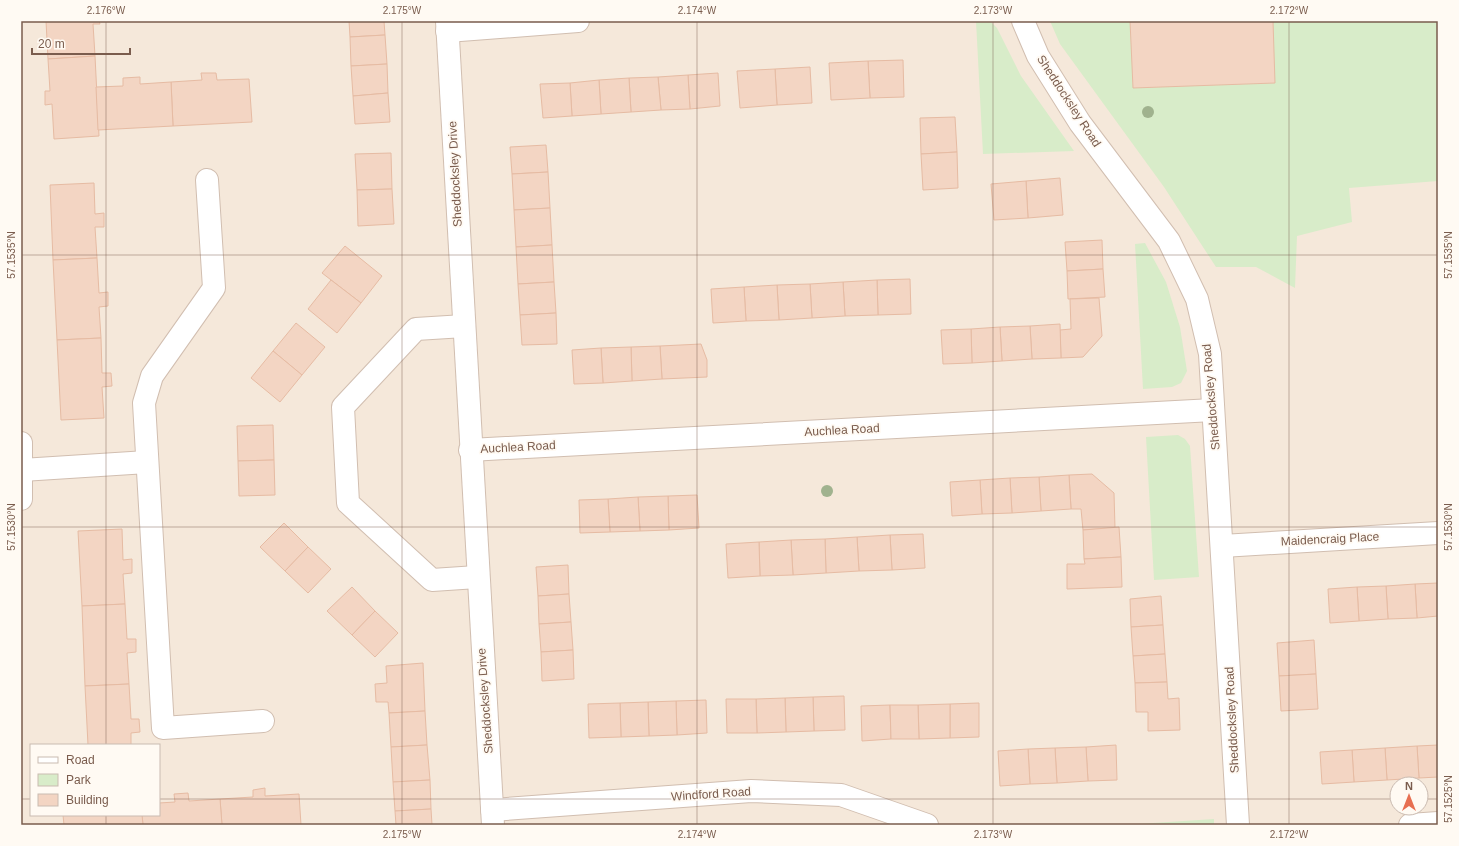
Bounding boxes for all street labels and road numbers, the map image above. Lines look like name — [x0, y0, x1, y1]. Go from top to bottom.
street label: Sheddocksley Road — [1034, 52, 1104, 150]
street label: Sheddocksley Drive — [445, 120, 465, 227]
street label: Sheddocksley Road — [1199, 343, 1223, 451]
street label: Auchlea Road — [804, 421, 880, 439]
street label: Auchlea Road — [480, 438, 556, 456]
street label: Maidencraig Place — [1280, 529, 1380, 549]
street label: Sheddocksley Drive — [474, 647, 496, 754]
street label: Sheddocksley Road — [1222, 666, 1242, 774]
street label: Windford Road — [671, 784, 751, 804]

